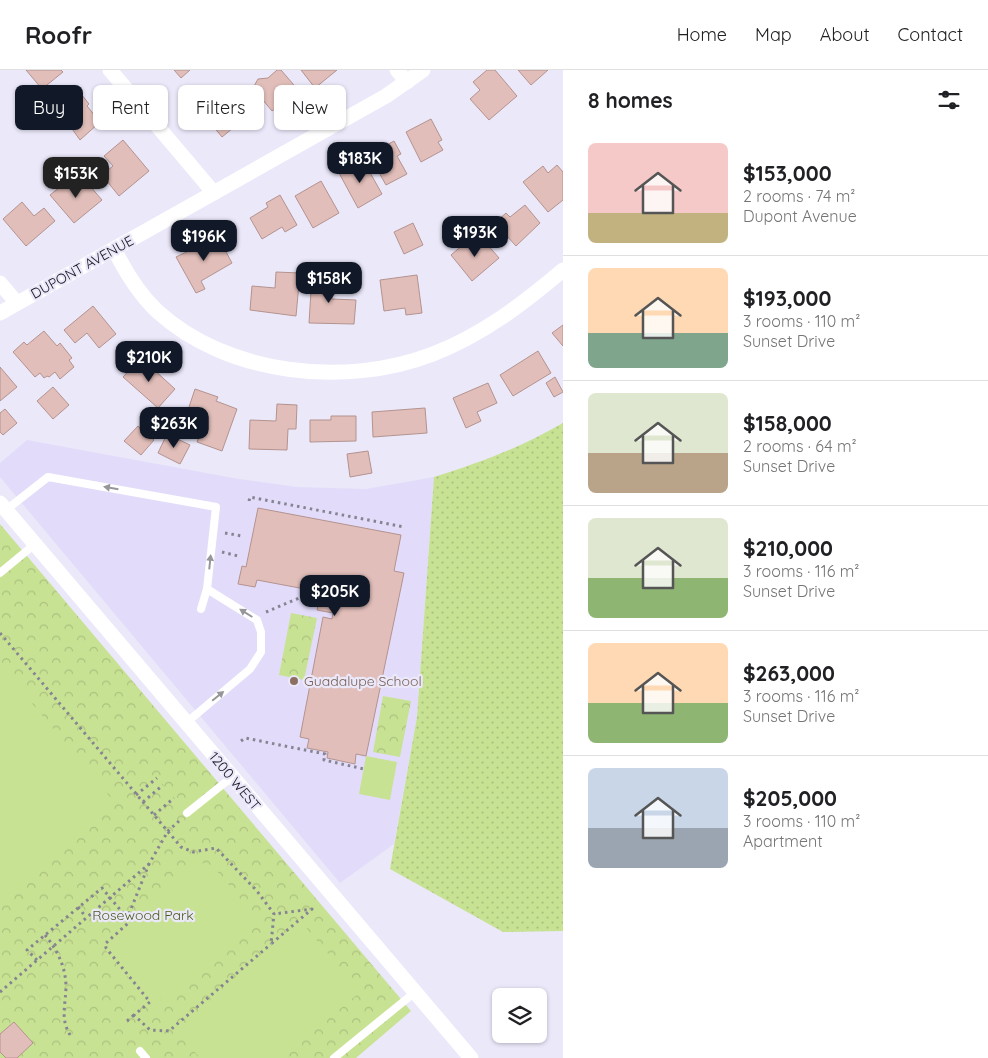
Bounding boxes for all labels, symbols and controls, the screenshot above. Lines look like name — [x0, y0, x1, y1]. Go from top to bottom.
text: Roofr — [25, 20, 92, 50]
text: Home — [677, 23, 727, 46]
text: Map — [755, 23, 792, 46]
text: About — [820, 23, 870, 46]
text: Contact — [898, 23, 963, 46]
chip: Buy — [15, 85, 83, 130]
chip: Rent — [93, 85, 168, 130]
chip: Filters — [178, 85, 264, 130]
chip: New — [274, 85, 346, 130]
icon: filters — [935, 86, 963, 114]
text: 8 homes — [588, 87, 673, 113]
pin: $183K — [325, 142, 395, 184]
text: $183K — [338, 148, 382, 168]
pin: $153K — [41, 156, 111, 199]
text: $153,000 — [743, 160, 832, 186]
text: $153K — [54, 163, 98, 183]
icon: home — [628, 163, 688, 223]
text: 2 rooms · 74 m² — [743, 186, 855, 206]
text: Dupont Avenue — [743, 206, 857, 226]
pin: $193K — [440, 216, 510, 258]
pin: $196K — [169, 220, 239, 262]
text: $193K — [453, 222, 497, 242]
text: $196K — [182, 226, 226, 246]
street label: DUPONT AVENUE — [27, 231, 137, 303]
pin: $158K — [294, 262, 364, 304]
text: $158K — [307, 268, 351, 288]
text: $193,000 — [743, 285, 831, 311]
icon: home — [628, 288, 688, 348]
text: 3 rooms · 110 m² — [743, 311, 860, 331]
text: Sunset Drive — [743, 331, 835, 351]
pin: $210K — [114, 340, 184, 383]
text: $210K — [126, 347, 172, 367]
pin: $263K — [139, 406, 209, 449]
text: $158,000 — [743, 410, 832, 436]
text: $263K — [151, 413, 197, 433]
icon: home — [628, 413, 688, 473]
text: 2 rooms · 64 m² — [743, 436, 857, 456]
text: Sunset Drive — [743, 456, 835, 476]
one-way arrow — [102, 484, 118, 492]
text: $210,000 — [743, 535, 833, 561]
icon: home — [628, 538, 688, 598]
one-way arrow — [206, 553, 214, 569]
text: 3 rooms · 116 m² — [743, 561, 859, 581]
pin: $205K — [300, 574, 370, 617]
text: $205K — [311, 581, 359, 601]
text: Sunset Drive — [743, 581, 835, 601]
one-way arrow — [239, 608, 252, 618]
text: $263,000 — [743, 660, 835, 686]
icon: home — [628, 663, 688, 723]
place label: Guadalupe School — [304, 672, 422, 690]
marker: Guadalupe School — [288, 675, 300, 687]
text: 3 rooms · 116 m² — [743, 686, 859, 706]
one-way arrow — [211, 690, 224, 701]
text: Sunset Drive — [743, 706, 835, 726]
street label: 1200 WEST — [205, 748, 265, 814]
text: $205,000 — [743, 785, 837, 811]
icon: home — [628, 788, 688, 848]
text: 3 rooms · 110 m² — [743, 811, 860, 831]
text: Apartment — [743, 831, 823, 851]
park label: Rosewood Park — [92, 906, 194, 924]
map controls — [492, 988, 547, 1043]
button: layers — [492, 988, 547, 1043]

